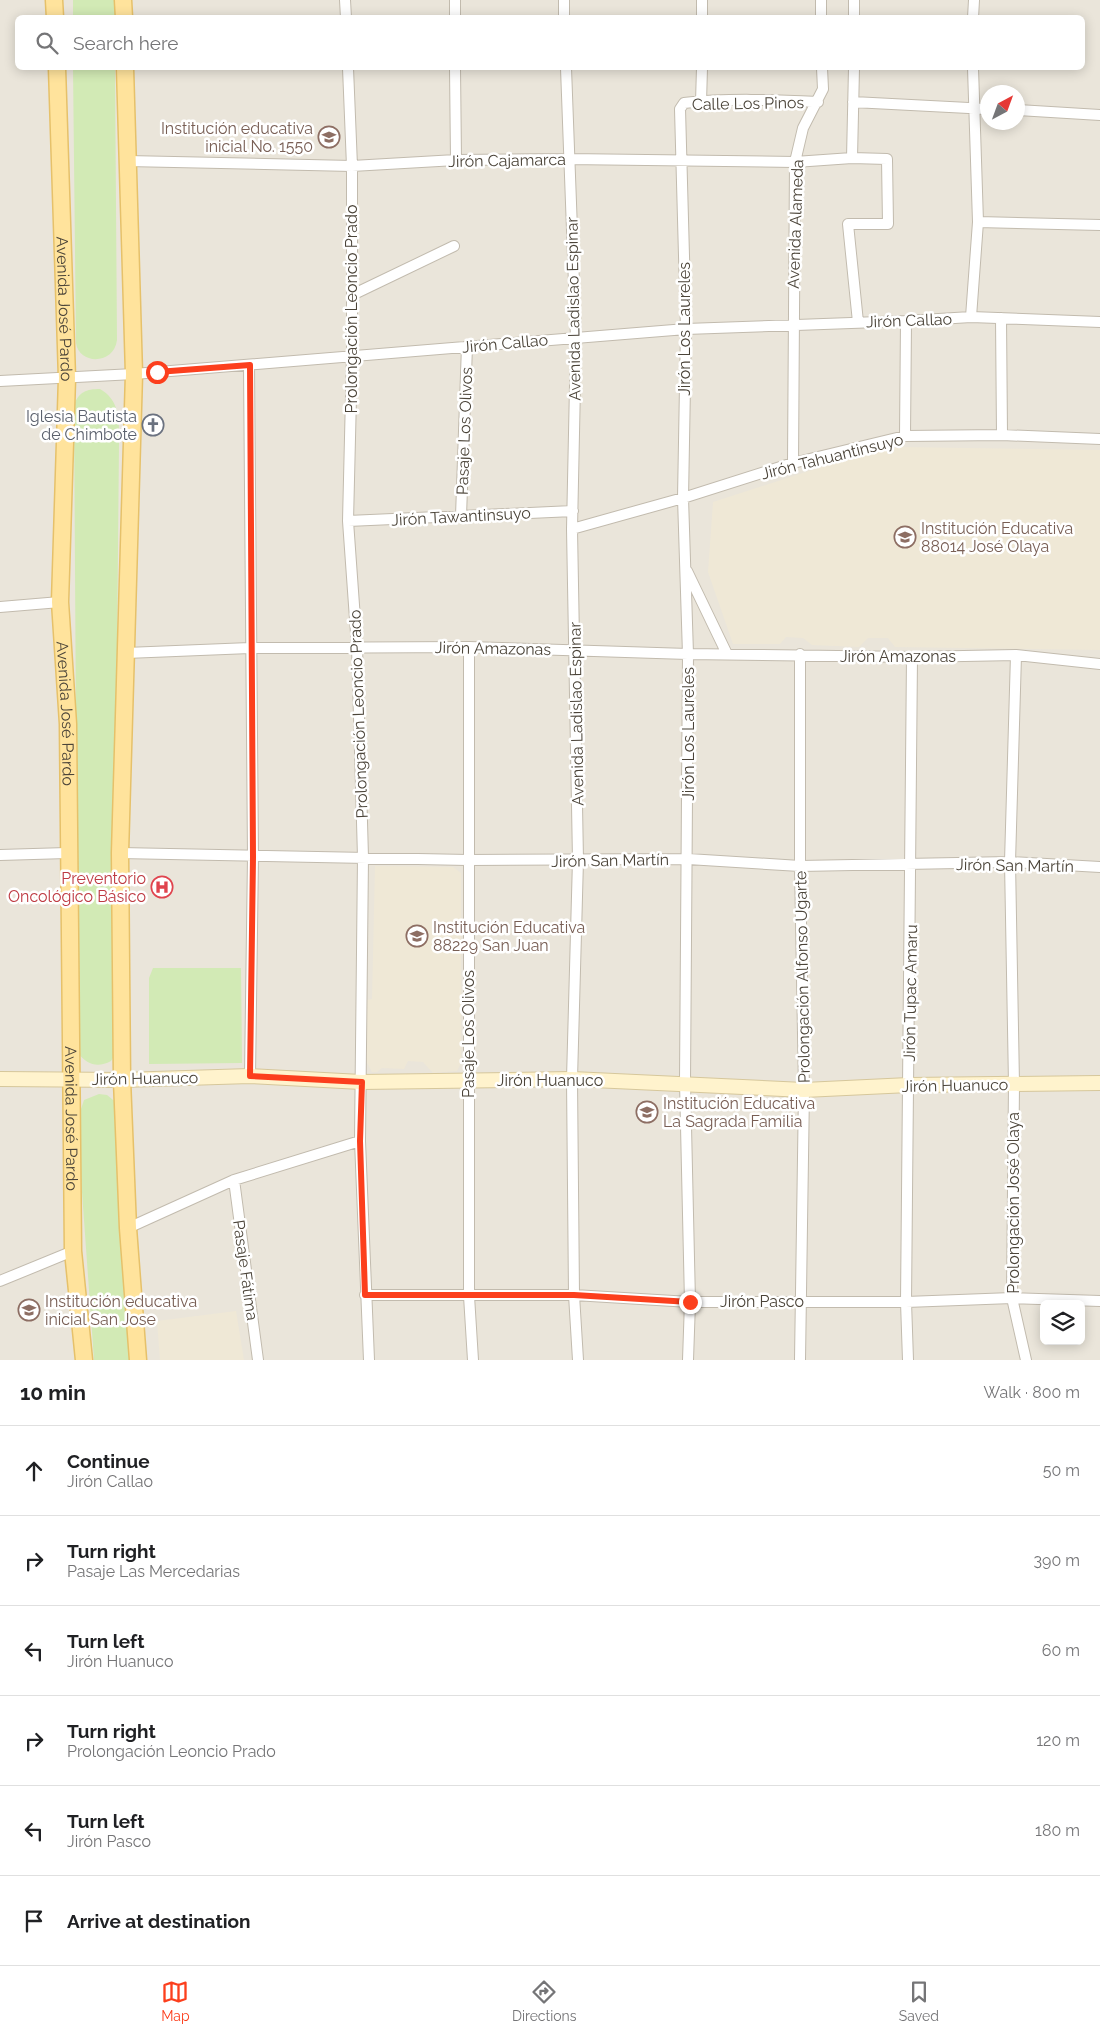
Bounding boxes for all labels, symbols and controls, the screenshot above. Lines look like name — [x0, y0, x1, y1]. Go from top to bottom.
search box — [15, 15, 1085, 70]
icon: search — [33, 29, 61, 57]
text: Search here — [73, 32, 179, 54]
north arrow — [980, 85, 1025, 130]
street label: Calle Los Pinos — [692, 93, 805, 114]
place label: Institución educativa inicial No. 1550 — [161, 119, 313, 156]
school or university icon: Institución educativa inicial No. 1550 — [317, 125, 341, 149]
street label: Jirón Cajamarca — [448, 150, 566, 171]
street label: Avenida Alameda — [784, 159, 807, 289]
street label: Prolongación Leoncio Prado — [342, 205, 361, 413]
street label: Avenida Ladislao Espinar — [562, 217, 585, 401]
street label: Avenida José Pardo — [52, 236, 76, 382]
street label: Jirón Los Laureles — [675, 262, 694, 396]
street label: Jirón Callao — [866, 310, 952, 331]
street label: Jirón Callao — [461, 330, 549, 357]
route start — [146, 361, 169, 384]
street label: Pasaje Los Olivos — [453, 366, 476, 495]
place label: Iglesia Bautista de Chimbote — [26, 407, 137, 444]
church icon: Iglesia Bautista de Chimbote — [141, 413, 165, 437]
street label: Jirón Tahuantinsuyo — [759, 430, 905, 483]
street label: Jirón Tawantinsuyo — [391, 503, 531, 530]
place label: Institución Educativa 88014 José Olaya — [921, 519, 1073, 556]
school or university icon: Institución Educativa 88014 José Olaya — [893, 525, 917, 549]
street label: Prolongación Leoncio Prado — [345, 609, 372, 819]
street label: Avenida Ladislao Espinar — [565, 622, 588, 806]
street label: Jirón Amazonas — [435, 638, 552, 659]
street label: Avenida José Pardo — [53, 641, 78, 786]
street label: Jirón Amazonas — [840, 647, 956, 666]
street label: Jirón Los Laureles — [679, 667, 698, 801]
street label: Jirón San Martín — [551, 850, 669, 871]
street label: Jirón San Martín — [956, 855, 1074, 876]
place label: Preventorio Oncológico Básico — [8, 869, 146, 906]
street label: Prolongación Alfonso Ugarte — [791, 871, 814, 1083]
hospital icon: Preventorio Oncológico Básico — [150, 875, 174, 899]
place label: Institución Educativa 88229 San Juan — [433, 918, 585, 955]
school or university icon: Institución Educativa 88229 San Juan — [405, 924, 429, 948]
street label: Jirón Tupac Amaru — [900, 924, 921, 1062]
street label: Pasaje Los Olivos — [459, 970, 478, 1098]
street label: Avenida José Pardo — [61, 1046, 81, 1191]
street label: Jirón Huanuco — [92, 1068, 198, 1089]
street label: Jirón Huanuco — [497, 1071, 603, 1090]
street label: Jirón Huanuco — [902, 1075, 1008, 1096]
place label: Institución Educativa La Sagrada Familia — [663, 1094, 815, 1131]
school or university icon: Institución Educativa La Sagrada Familia — [635, 1100, 659, 1124]
street label: Prolongación José Olaya — [1004, 1112, 1023, 1294]
street label: Pasaje Fátima — [229, 1219, 262, 1322]
route end — [679, 1291, 702, 1314]
place label: Institución educativa inicial San Jose — [45, 1292, 197, 1329]
street label: Jirón Pasco — [720, 1292, 804, 1311]
school or university icon: Institución educativa inicial San Jose — [17, 1298, 41, 1322]
map controls — [1040, 1300, 1085, 1345]
button: layers — [1040, 1300, 1085, 1345]
text: 10 min — [20, 1380, 86, 1405]
text: Walk · 800 m — [984, 1383, 1080, 1402]
text: Continue — [67, 1450, 150, 1472]
icon: ahead — [20, 1457, 48, 1485]
text: 50 m — [1043, 1461, 1080, 1480]
text: Jirón Callao — [67, 1472, 153, 1491]
text: Turn right — [67, 1540, 156, 1562]
icon: right — [20, 1547, 48, 1575]
text: 390 m — [1034, 1551, 1080, 1570]
text: Pasaje Las Mercedarias — [67, 1562, 240, 1581]
text: Turn left — [67, 1630, 144, 1652]
icon: left — [20, 1637, 48, 1665]
text: 60 m — [1042, 1641, 1080, 1660]
text: Jirón Huanuco — [67, 1652, 174, 1671]
text: Turn right — [67, 1720, 156, 1742]
icon: right — [20, 1727, 48, 1755]
text: 120 m — [1036, 1731, 1080, 1750]
text: Prolongación Leoncio Prado — [67, 1742, 276, 1761]
text: Turn left — [67, 1810, 144, 1832]
icon: left — [20, 1817, 48, 1845]
text: 180 m — [1035, 1821, 1080, 1840]
text: Jirón Pasco — [67, 1832, 151, 1851]
icon: arrive — [20, 1907, 48, 1935]
text: Arrive at destination — [67, 1910, 251, 1932]
tab: Map — [161, 1978, 190, 2024]
tab: Directions — [512, 1978, 577, 2024]
tab: Saved — [899, 1978, 939, 2024]

